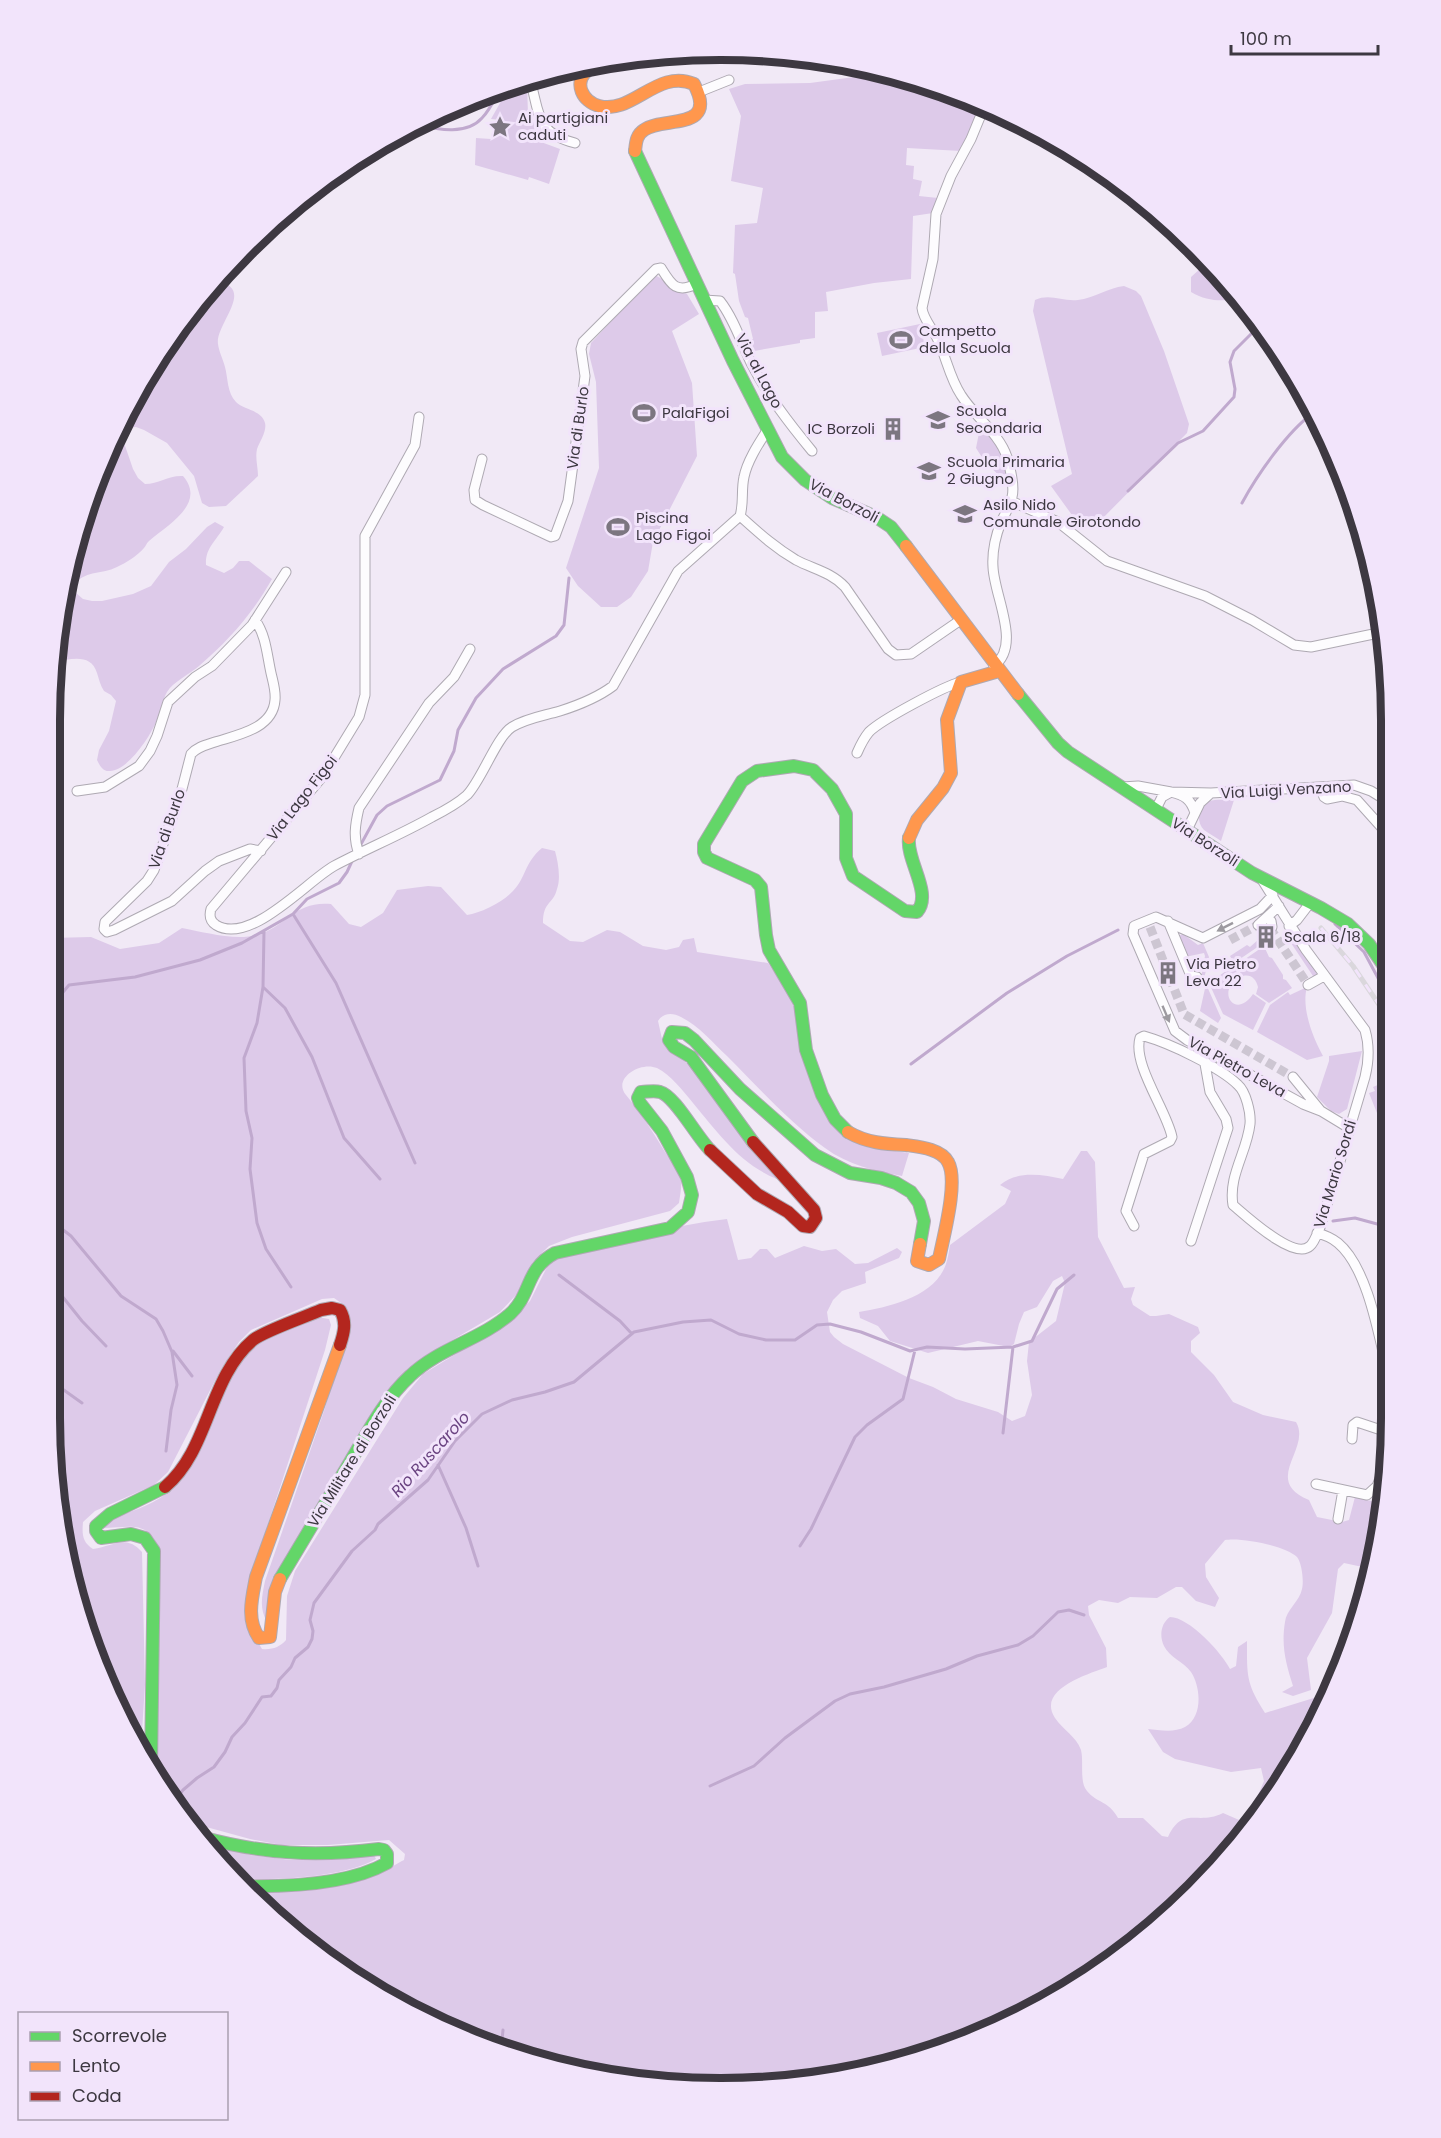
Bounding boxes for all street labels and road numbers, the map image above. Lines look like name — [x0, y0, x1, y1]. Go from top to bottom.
street label: Via al Lago — [731, 330, 788, 412]
street label: Via di Burlo — [561, 385, 594, 471]
street label: Via Borzoli — [806, 473, 883, 528]
street label: Via Lago Figoi — [262, 751, 342, 845]
street label: Via Luigi Venzano — [1220, 776, 1352, 803]
street label: Via di Burlo — [143, 786, 190, 872]
street label: Via Borzoli — [1168, 812, 1243, 871]
street label: Via Pietro Leva — [1185, 1031, 1290, 1102]
street label: Via Mario Sordi — [1308, 1117, 1361, 1230]
street label: Via Militare di Borzoli — [302, 1391, 401, 1531]

